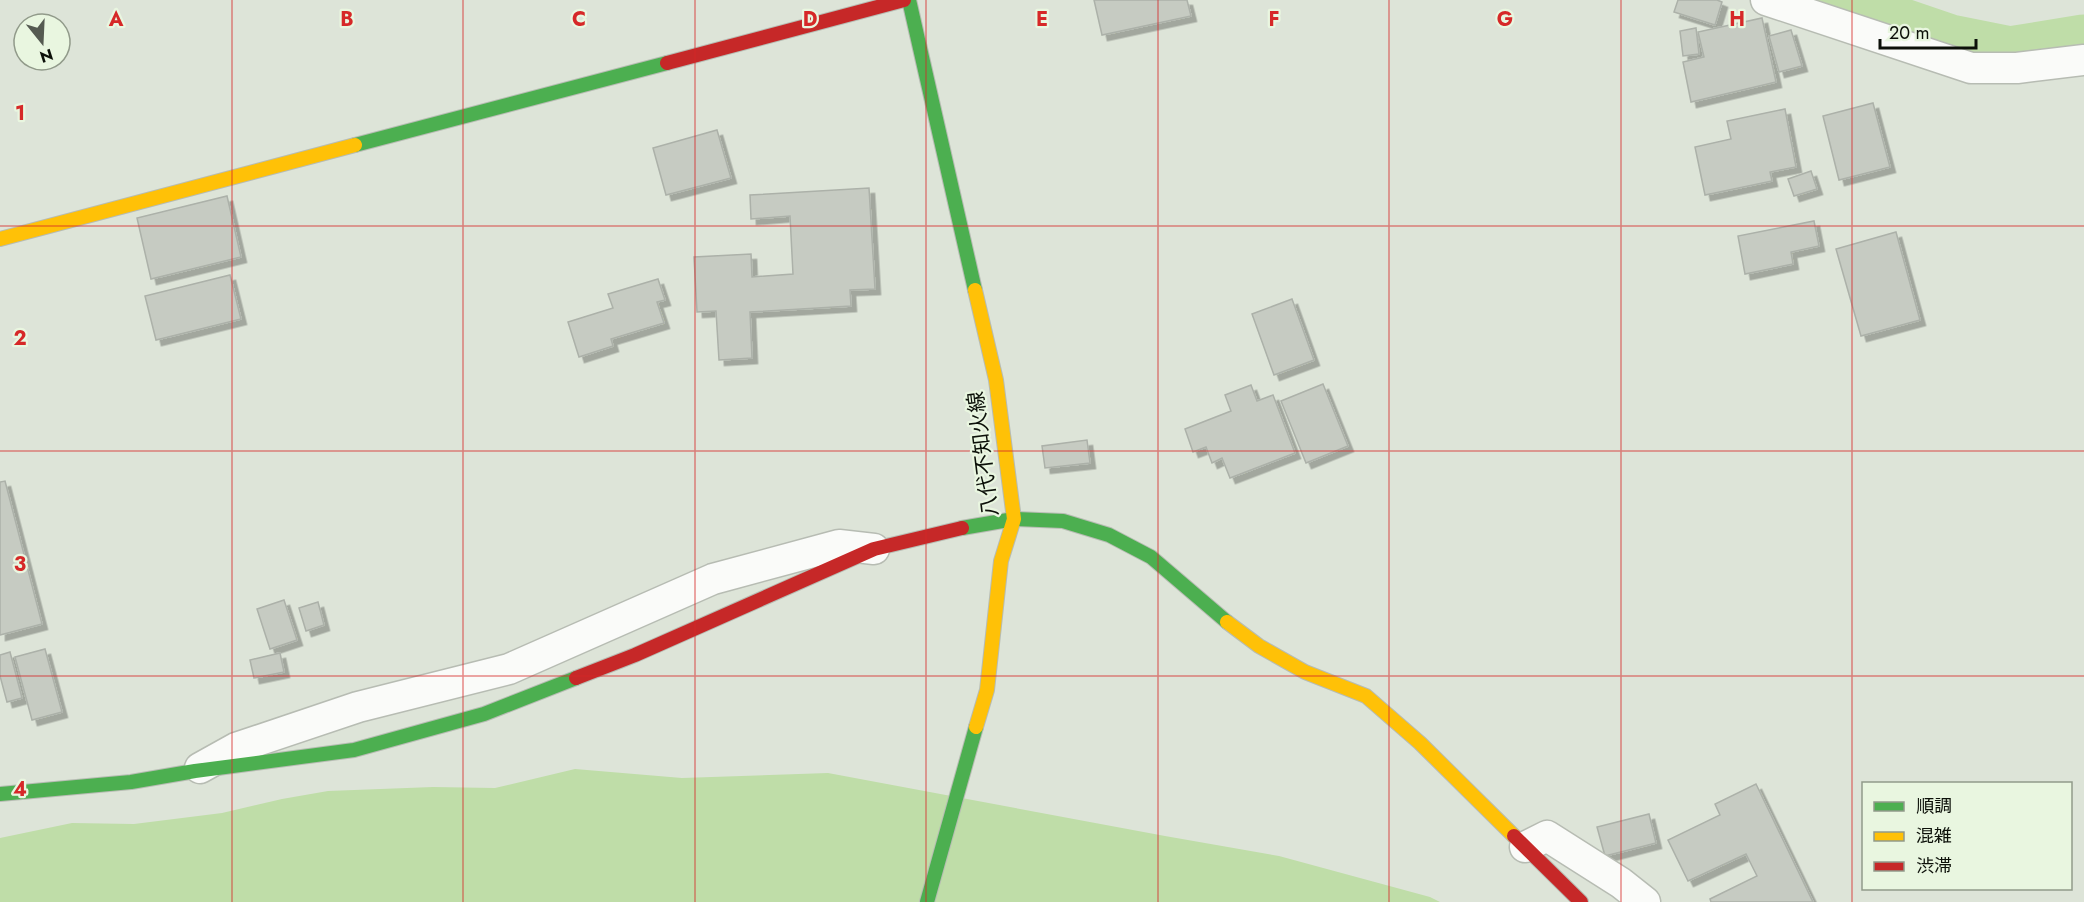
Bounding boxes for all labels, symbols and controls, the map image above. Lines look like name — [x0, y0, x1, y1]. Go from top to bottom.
text: A — [108, 5, 124, 34]
text: B — [340, 5, 354, 34]
text: C — [572, 5, 586, 34]
text: D — [803, 5, 817, 34]
text: E — [1036, 5, 1048, 34]
text: F — [1268, 5, 1280, 34]
text: G — [1497, 5, 1513, 34]
text: H — [1729, 5, 1745, 34]
north arrow — [12, 12, 72, 72]
scale bar — [1880, 12, 1976, 50]
text: 20 m — [1889, 20, 1929, 46]
text: N — [37, 43, 56, 69]
text: 1 — [15, 99, 25, 128]
text: 2 — [13, 324, 27, 353]
street label: 八代不知火線 — [960, 390, 1006, 518]
text: 3 — [14, 550, 26, 579]
text: 4 — [13, 775, 27, 804]
legend — [1862, 782, 2072, 890]
text: 順調 — [1916, 793, 1952, 819]
text: 混雑 — [1916, 823, 1952, 849]
text: 渋滞 — [1916, 853, 1952, 879]

